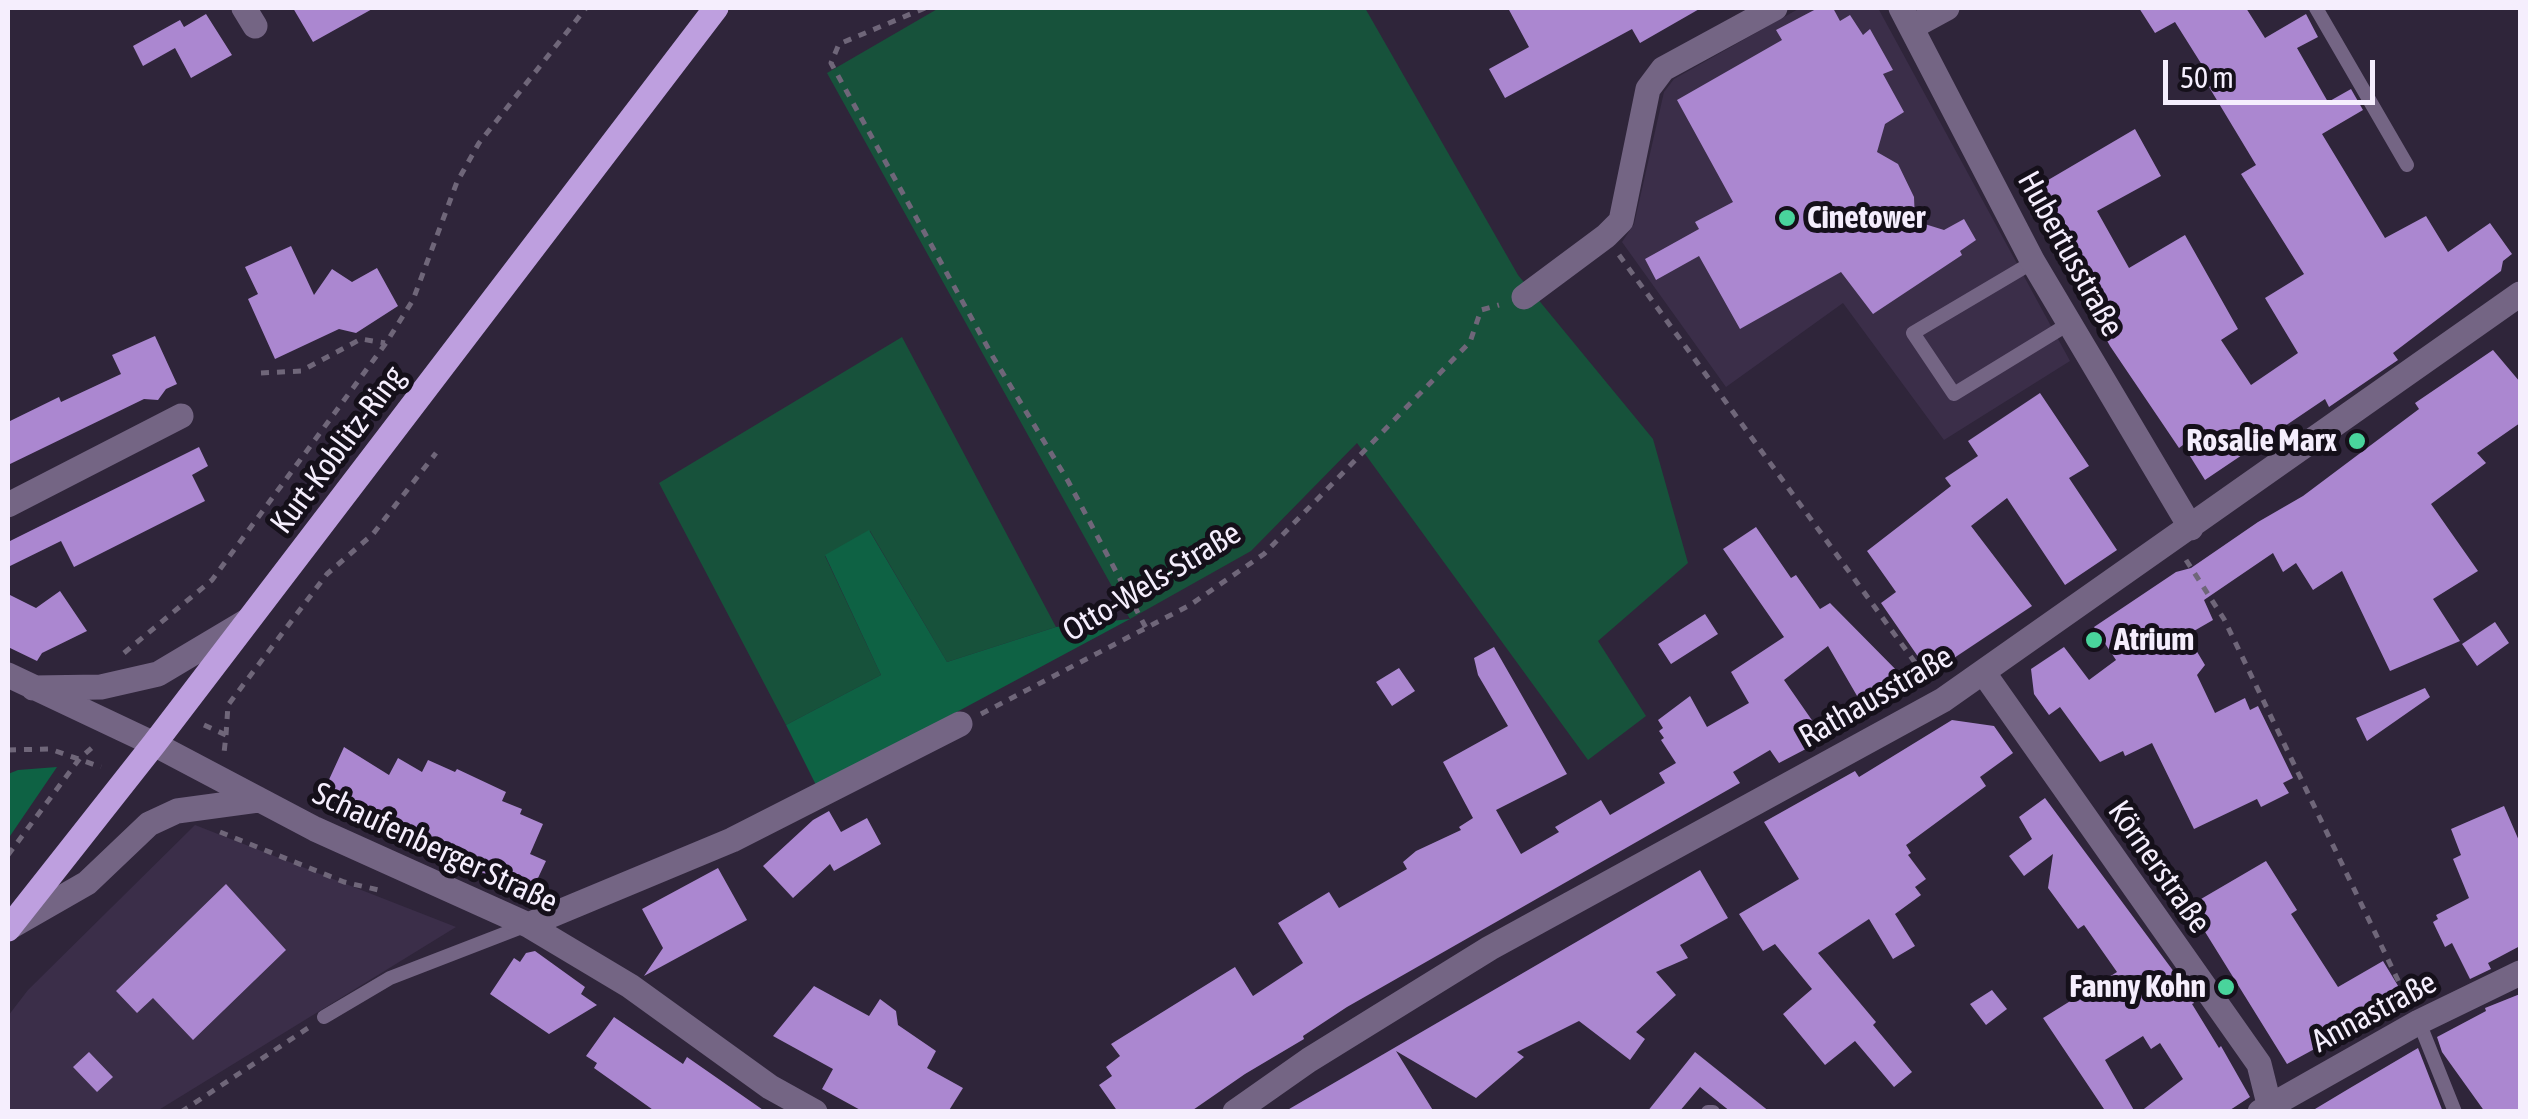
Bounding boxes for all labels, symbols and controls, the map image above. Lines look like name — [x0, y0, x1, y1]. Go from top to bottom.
scale bar — [2168, 40, 2380, 102]
text: 50 m — [2180, 60, 2234, 94]
street label: Hubertusstraße — [2009, 165, 2131, 343]
place label: Cinetower — [1807, 199, 1925, 237]
marker: Cinetower — [1776, 207, 1798, 229]
street label: Kurt-Koblitz-Ring — [263, 359, 413, 541]
place label: Rosalie Marx — [2186, 422, 2337, 460]
marker: Rosalie Marx — [2346, 430, 2368, 452]
street label: Otto-Wels-Straße — [1056, 514, 1248, 650]
place label: Atrium — [2114, 621, 2194, 659]
marker: Atrium — [2083, 629, 2105, 651]
street label: Rathausstraße — [1792, 638, 1960, 756]
street label: Schaufenberger Straße — [307, 774, 563, 922]
street label: Körnerstraße — [2099, 793, 2219, 941]
street label: Annastraße — [2305, 963, 2443, 1061]
place label: Fanny Kohn — [2069, 968, 2206, 1006]
marker: Fanny Kohn — [2215, 976, 2237, 998]

